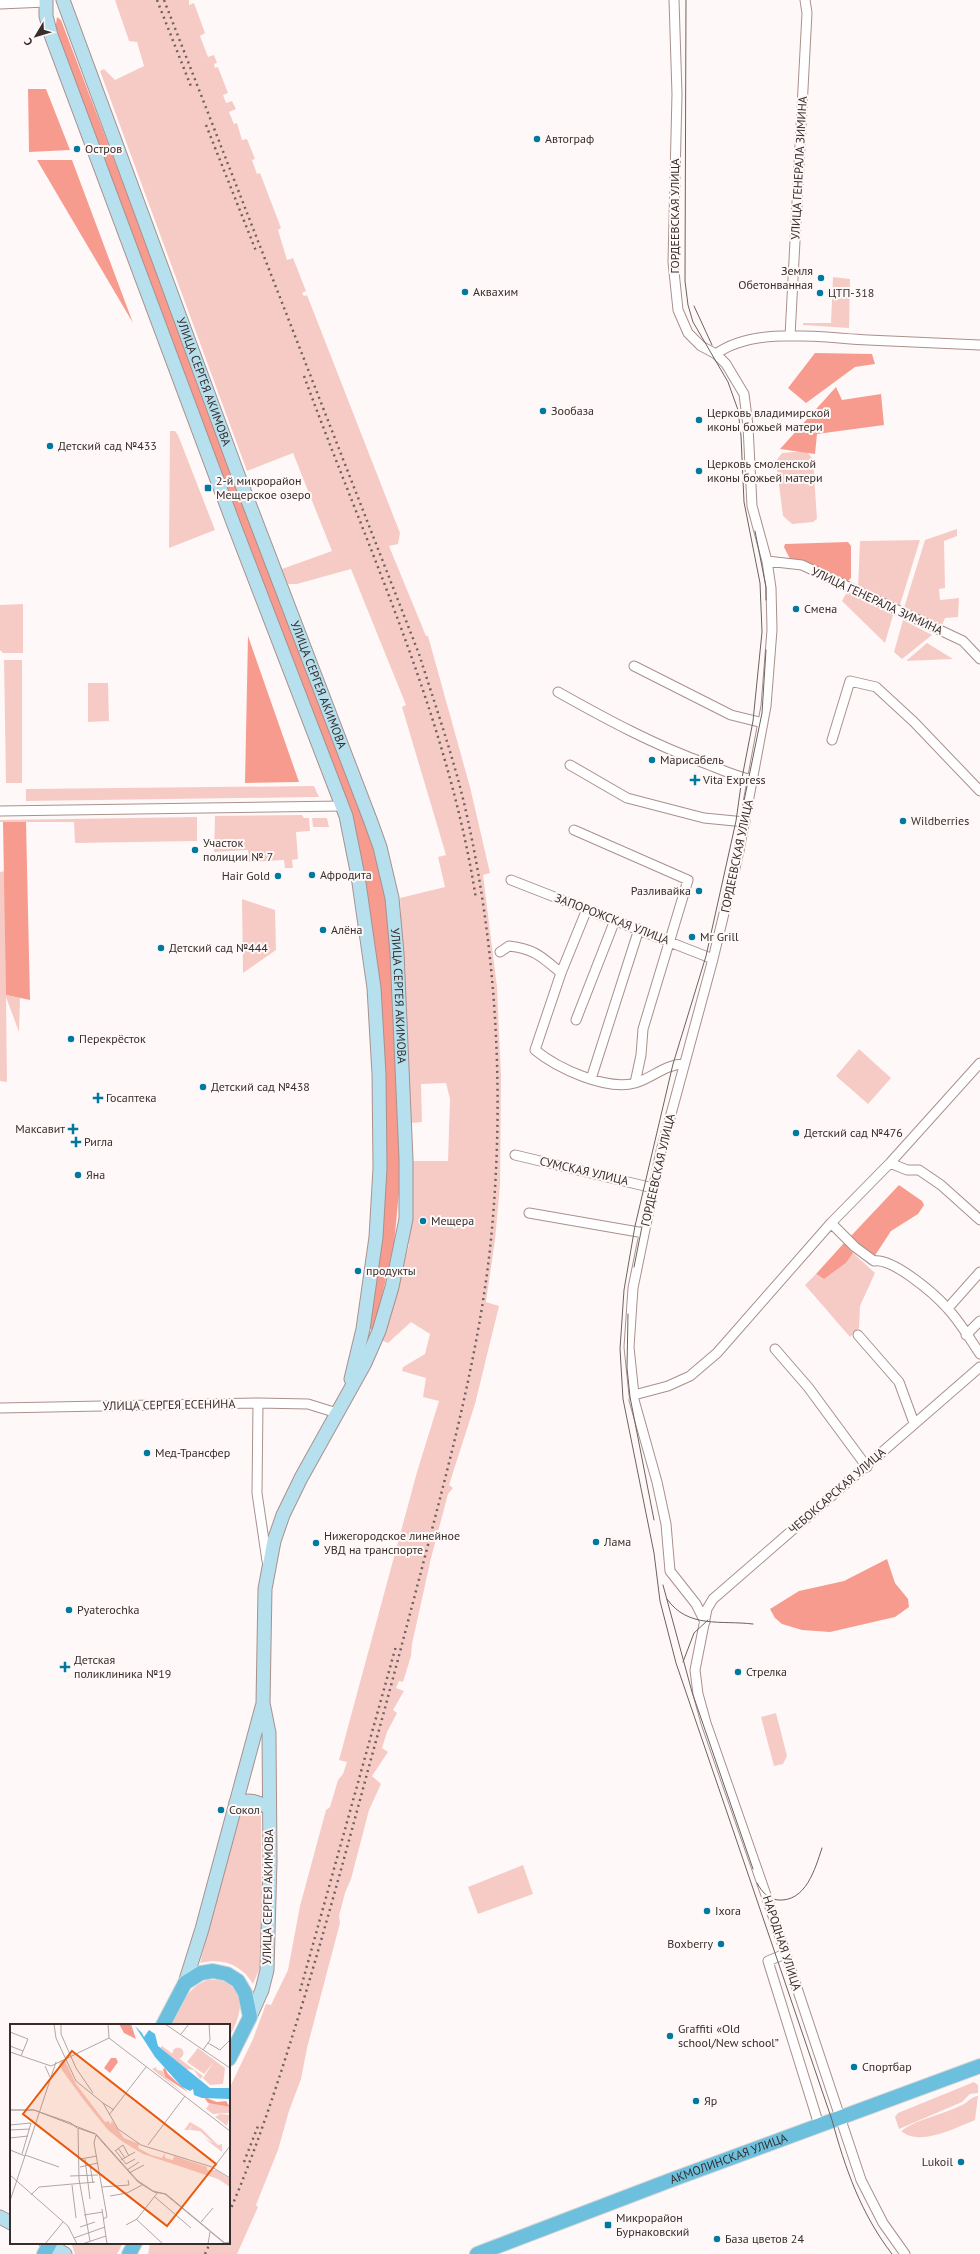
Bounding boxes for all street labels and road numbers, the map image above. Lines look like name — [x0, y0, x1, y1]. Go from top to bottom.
street label: УЛИЦА ГЕНЕРАЛА ЗИМИНА — [787, 96, 810, 240]
street label: ГОРДЕЕВСКАЯ УЛИЦА — [667, 158, 682, 274]
street label: УЛИЦА СЕРГЕЯ АКИМОВА — [174, 315, 235, 448]
street label: УЛИЦА ГЕНЕРАЛА ЗИМИНА — [809, 563, 945, 638]
street label: УЛИЦА СЕРГЕЯ АКИМОВА — [288, 619, 350, 751]
street label: ГОРДЕЕВСКАЯ УЛИЦА — [717, 798, 756, 914]
street label: ЗАПОРОЖСКАЯ УЛИЦА — [553, 890, 672, 947]
street label: УЛИЦА СЕРГЕЯ АКИМОВА — [388, 928, 410, 1064]
street label: ГОРДЕЕВСКАЯ УЛИЦА — [637, 1112, 678, 1228]
street label: СУМСКАЯ УЛИЦА — [538, 1153, 630, 1188]
street label: УЛИЦА СЕРГЕЯ ЕСЕНИНА — [103, 1396, 235, 1413]
street label: ЧЕБОКСАРСКАЯ УЛИЦА — [785, 1444, 888, 1537]
street label: УЛИЦА СЕРГЕЯ АКИМОВА — [259, 1829, 276, 1965]
street label: НАРОДНАЯ УЛИЦА — [760, 1893, 805, 1992]
street label: АКМОЛИНСКАЯ УЛИЦА — [668, 2130, 789, 2187]

